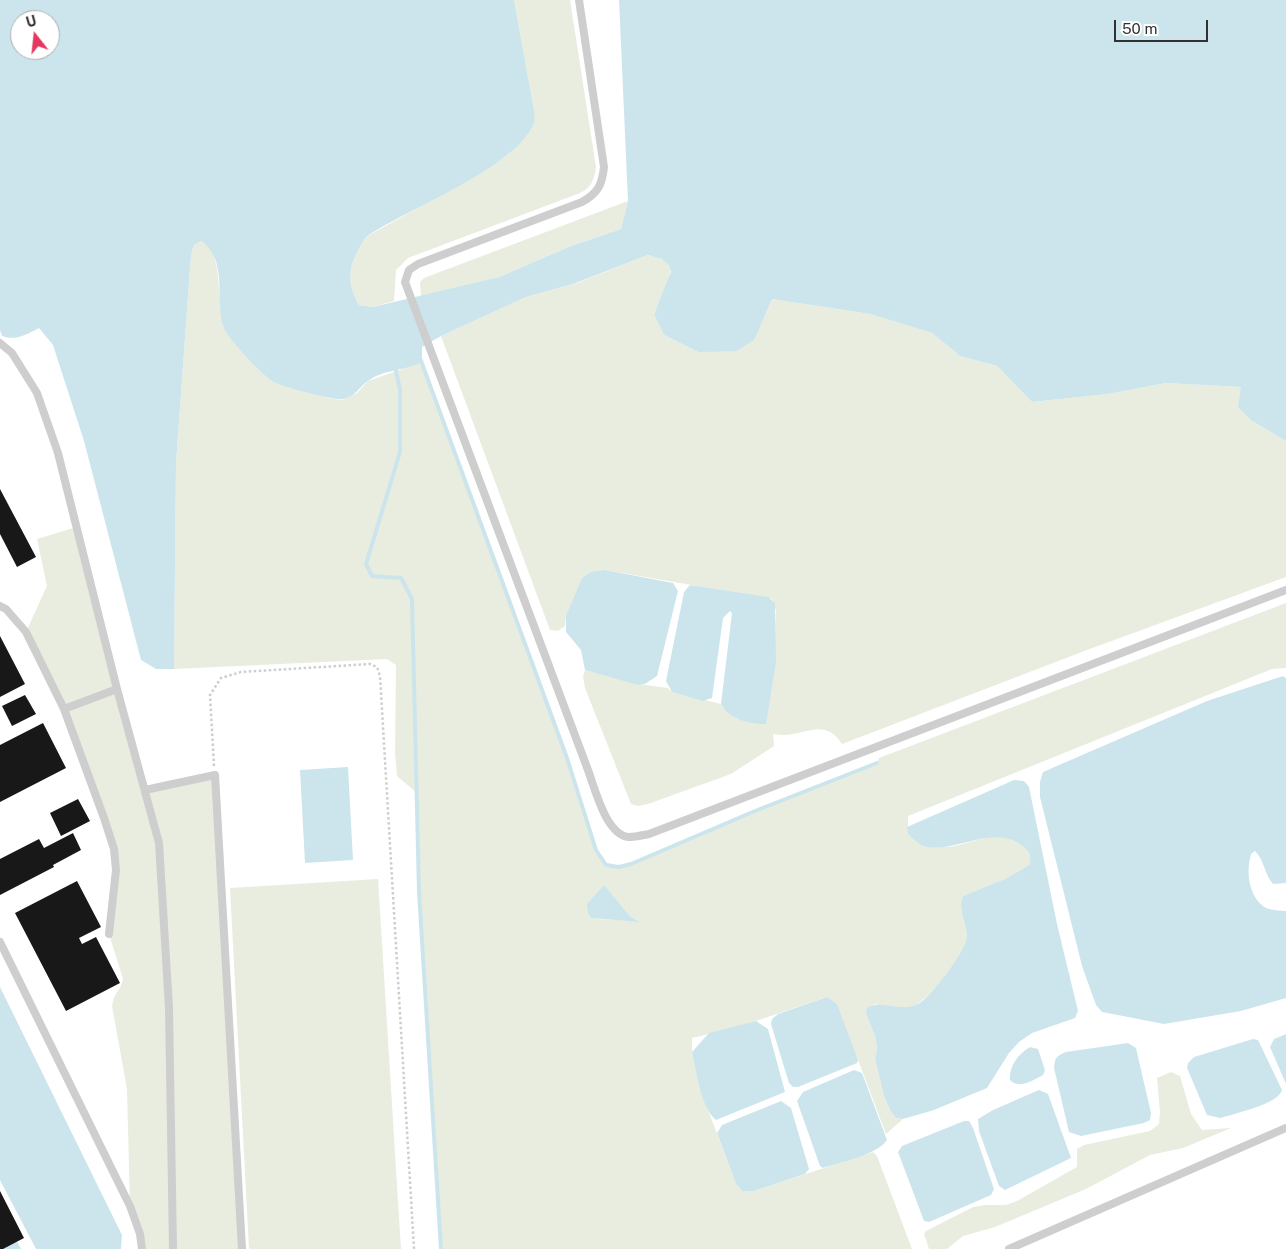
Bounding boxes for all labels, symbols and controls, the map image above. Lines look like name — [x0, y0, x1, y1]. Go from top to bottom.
north arrow — [10, 10, 60, 60]
scale bar — [1116, 10, 1210, 42]
text: U — [24, 12, 38, 31]
text: 50 m — [1122, 20, 1157, 37]

